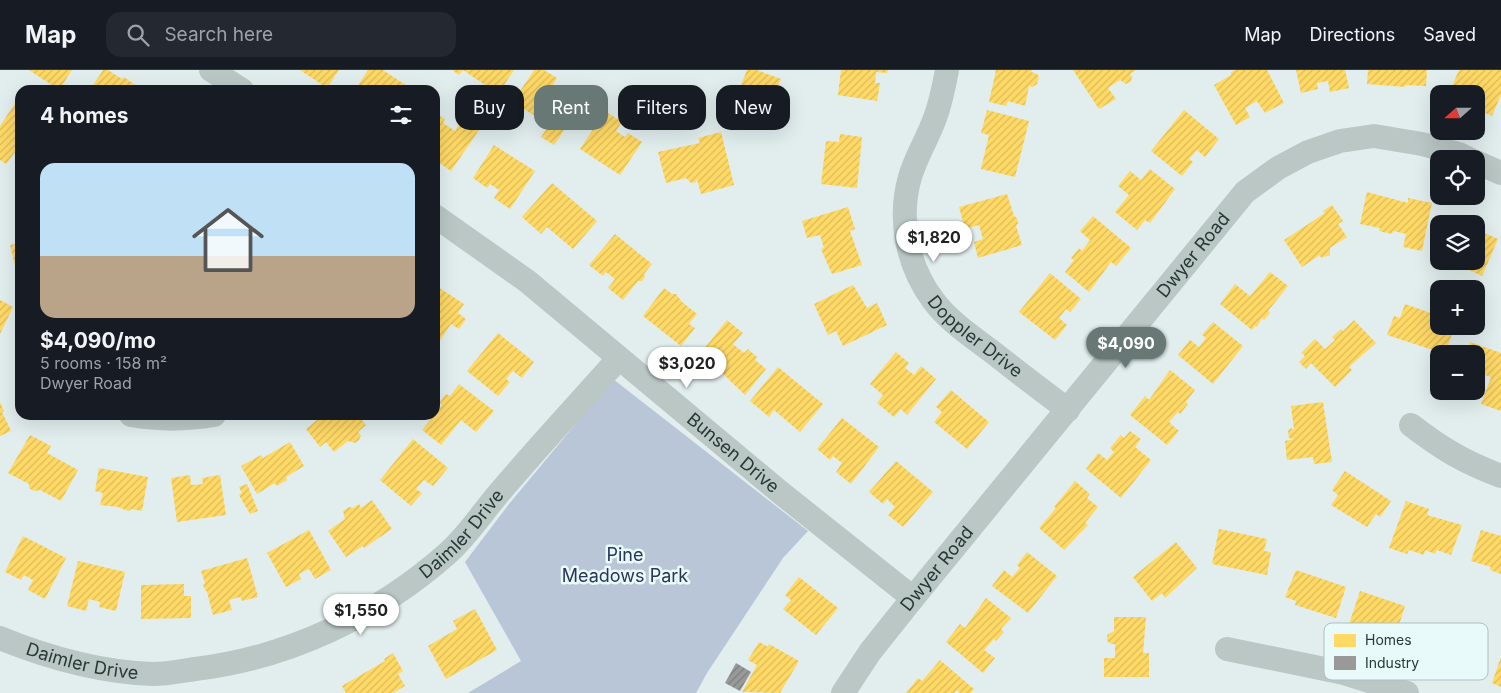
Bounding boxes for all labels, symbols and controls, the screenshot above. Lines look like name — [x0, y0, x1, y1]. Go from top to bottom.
search box — [106, 12, 456, 57]
text: Map — [25, 20, 76, 49]
icon: search — [124, 21, 152, 49]
text: Search here — [164, 23, 273, 46]
text: Map — [1244, 24, 1282, 45]
text: Directions — [1310, 24, 1395, 45]
text: Saved — [1423, 24, 1476, 45]
chip: Buy — [455, 85, 524, 130]
chip: Rent — [534, 85, 608, 130]
chip: Filters — [618, 85, 706, 130]
chip: New — [716, 85, 790, 130]
north arrow — [1430, 85, 1485, 140]
map controls — [1430, 85, 1485, 400]
icon: filters — [387, 101, 415, 129]
text: 4 homes — [40, 103, 129, 128]
button: locate — [1430, 150, 1485, 205]
icon: home — [183, 195, 273, 285]
street label: Dwyer Road — [1152, 208, 1234, 301]
button: layers — [1430, 215, 1485, 270]
pin: $1,820 — [893, 220, 975, 263]
text: $1,820 — [907, 227, 961, 247]
button: + — [1430, 280, 1485, 335]
street label: Doppler Drive — [923, 291, 1027, 382]
pin: $4,090 — [1085, 326, 1167, 369]
text: $4,090/mo — [40, 328, 156, 353]
text: $4,090 — [1097, 333, 1155, 353]
button: − — [1430, 345, 1485, 400]
pin: $3,020 — [646, 346, 728, 389]
text: 5 rooms · 158 m² — [40, 353, 167, 373]
text: $3,020 — [659, 353, 716, 373]
text: Dwyer Road — [40, 373, 132, 393]
street label: Bunsen Drive — [683, 408, 784, 497]
street label: Daimler Drive — [415, 485, 508, 583]
street label: Dwyer Road — [896, 522, 977, 615]
park label: Pine Meadows Park — [562, 544, 688, 586]
pin: $1,550 — [320, 594, 402, 636]
text: $1,550 — [334, 600, 388, 620]
legend — [1324, 623, 1488, 680]
text: Homes — [1365, 631, 1412, 648]
street label: Daimler Drive — [24, 638, 139, 683]
text: Industry — [1365, 654, 1419, 671]

